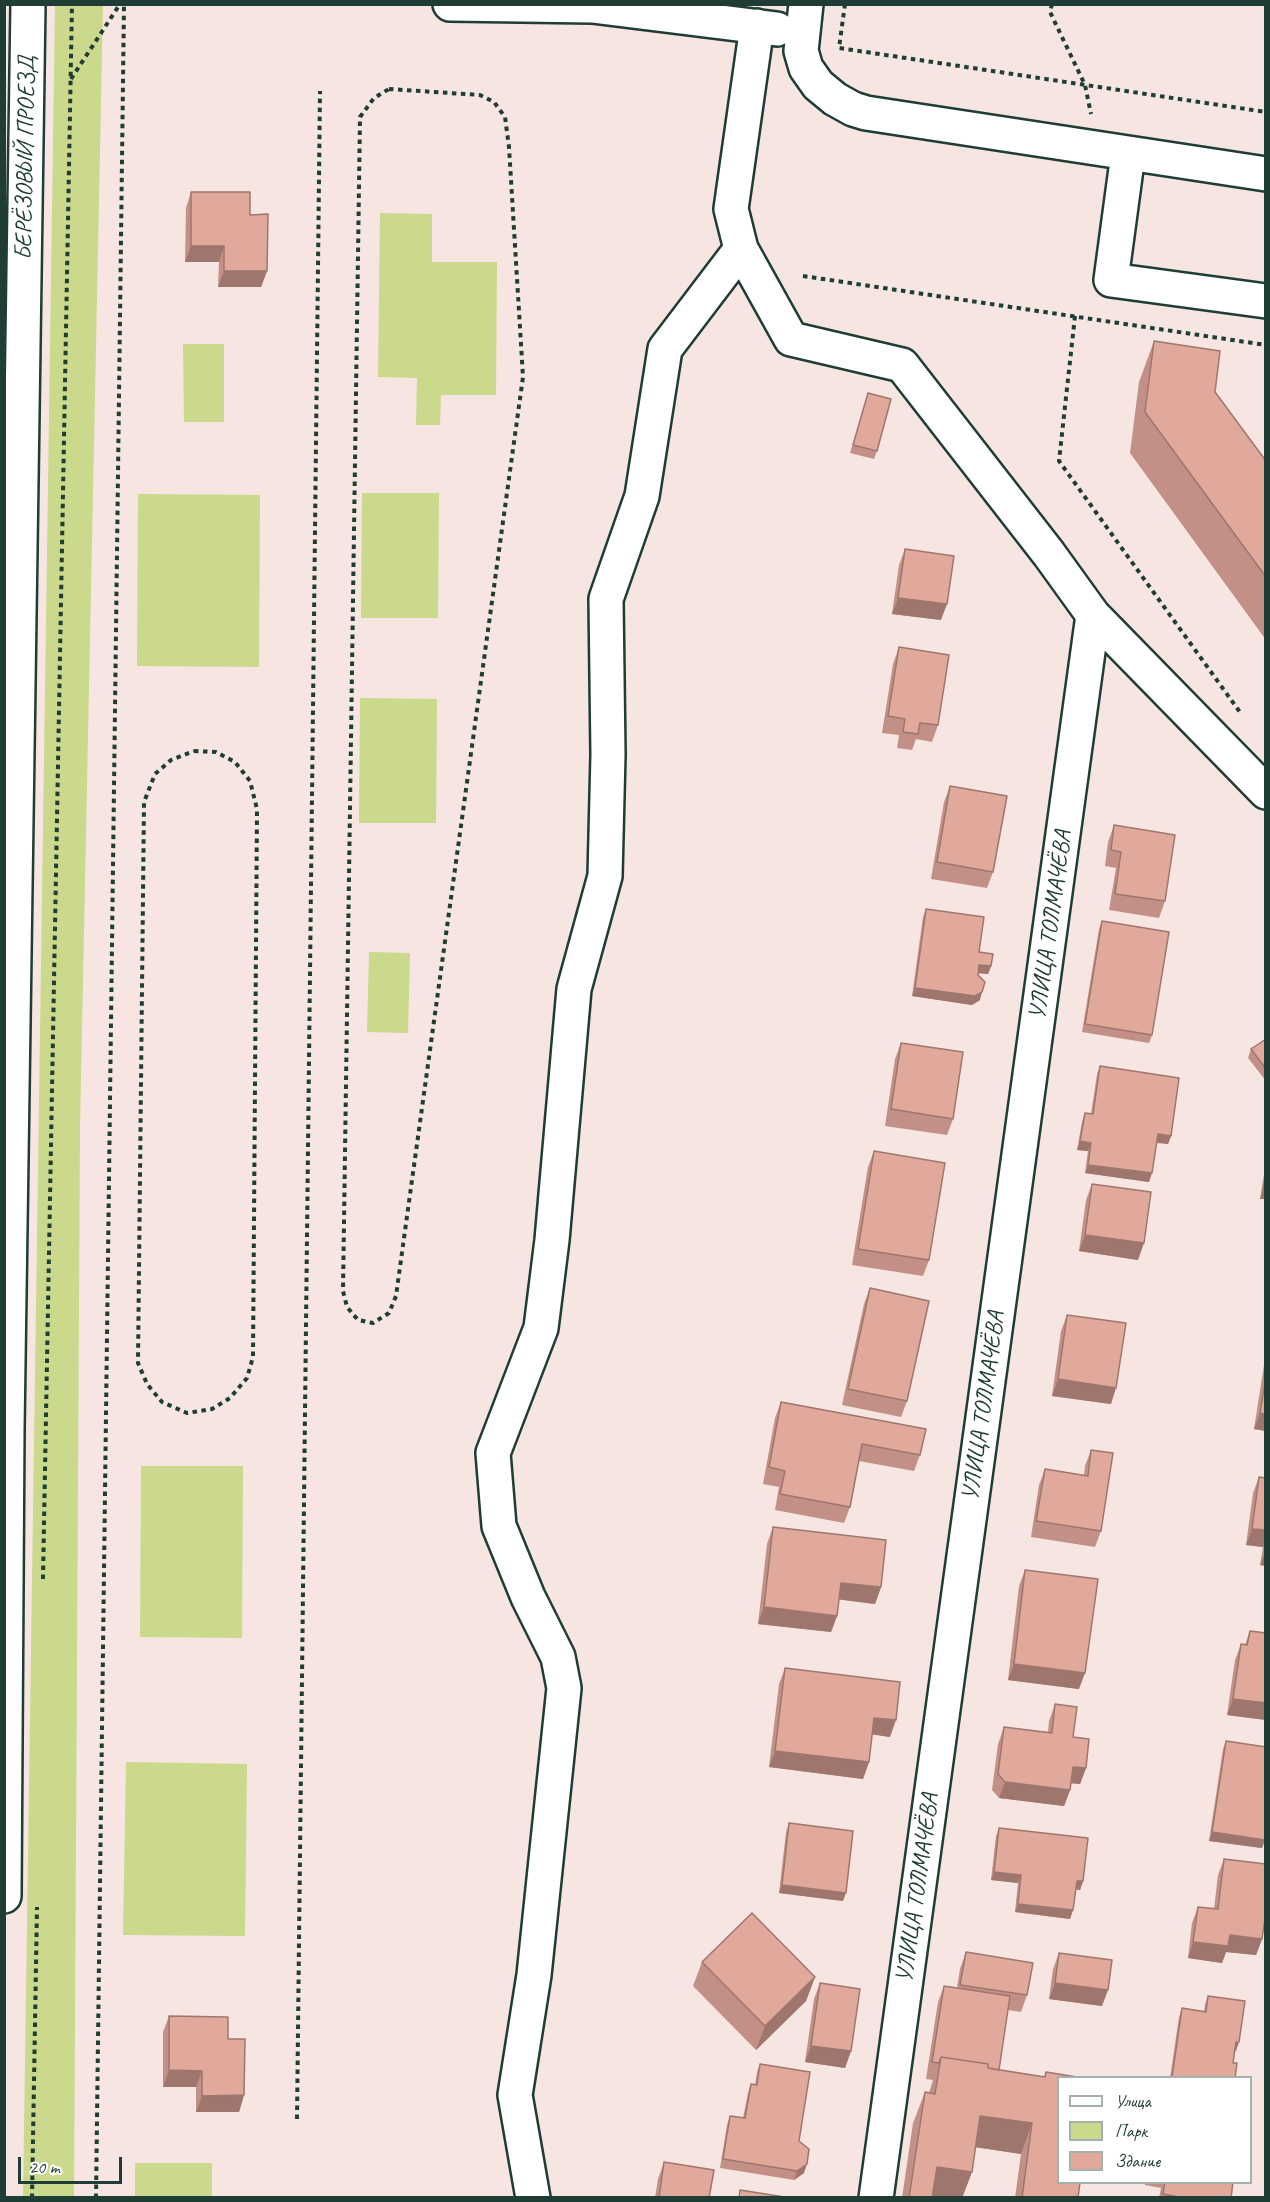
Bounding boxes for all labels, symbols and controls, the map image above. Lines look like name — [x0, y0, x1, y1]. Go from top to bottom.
street label: БЕРЁЗОВЫЙ ПРОЕЗД — [10, 56, 42, 260]
street label: УЛИЦА ТОЛМАЧЁВА — [1023, 829, 1079, 1021]
street label: УЛИЦА ТОЛМАЧЁВА — [956, 1310, 1012, 1502]
street label: УЛИЦА ТОЛМАЧЁВА — [890, 1792, 946, 1984]
legend — [1057, 2076, 1252, 2184]
text: Улица — [1115, 2090, 1151, 2112]
text: Парк — [1115, 2120, 1147, 2142]
scale bar — [21, 2145, 124, 2183]
text: Здание — [1115, 2150, 1160, 2172]
text: 20 m — [29, 2156, 60, 2178]

